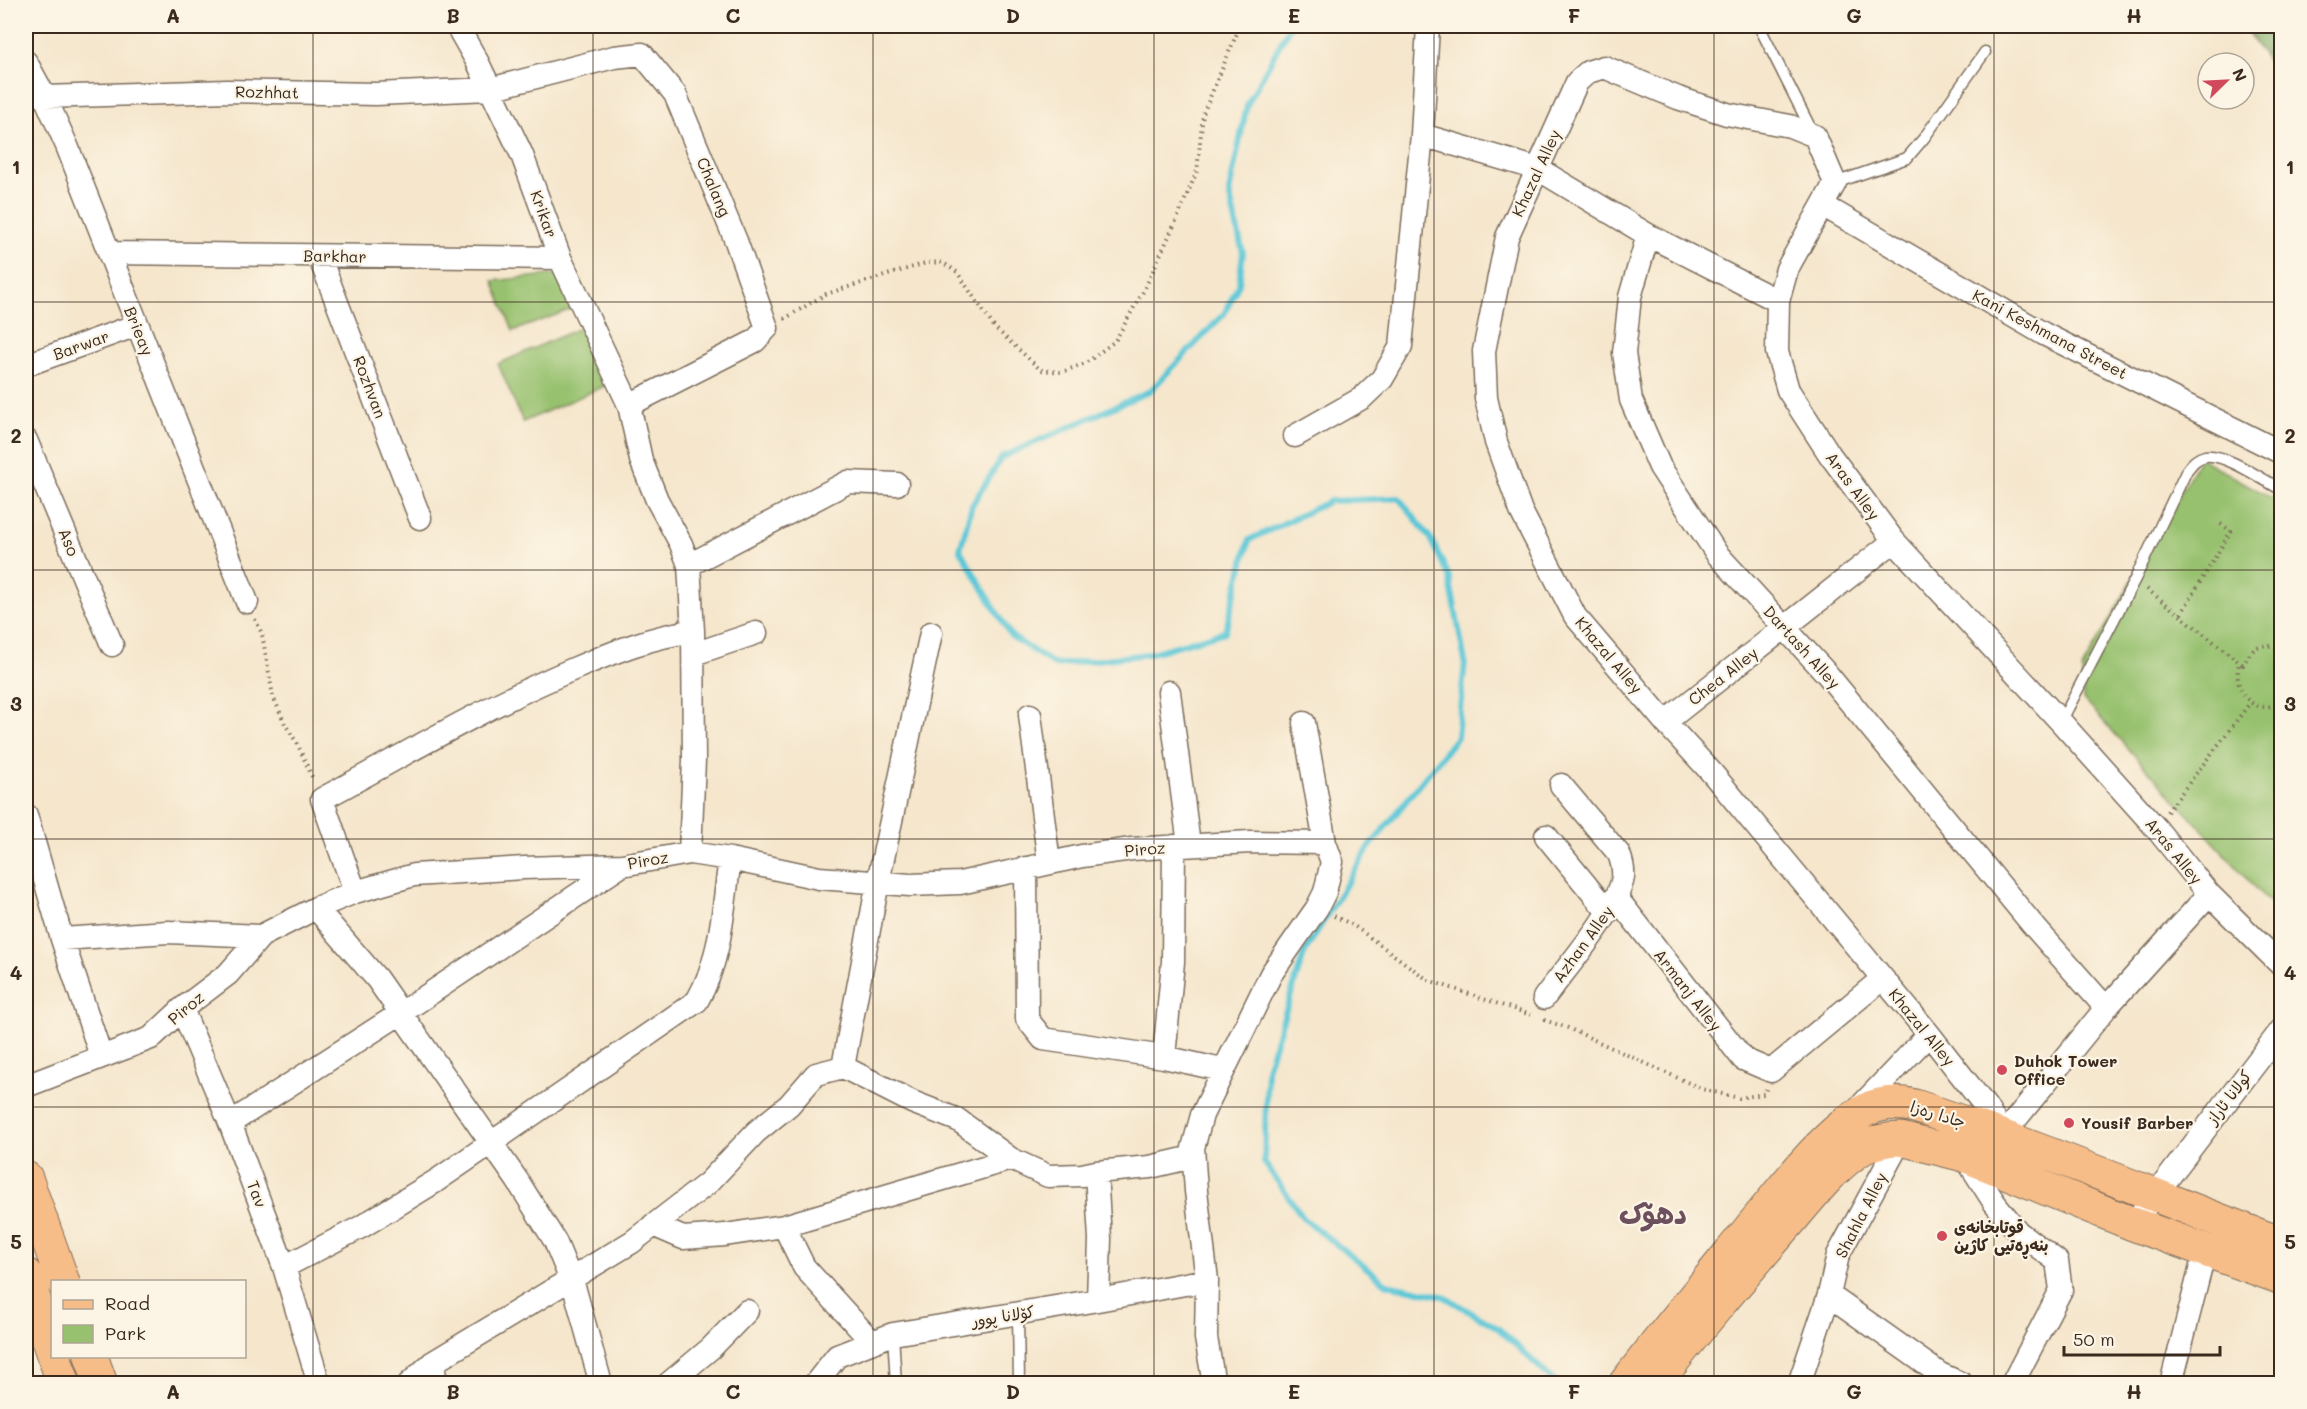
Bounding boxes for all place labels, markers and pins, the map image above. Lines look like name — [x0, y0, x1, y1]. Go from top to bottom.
place label: Duhok Tower Office — [2014, 1050, 2117, 1089]
marker: Duhok Tower Office — [1995, 1063, 2009, 1077]
place label: Yousif Barber — [2081, 1112, 2193, 1133]
marker: Yousif Barber — [2062, 1116, 2076, 1130]
place label: قوتابخانەی بنەڕەتیی کاژین — [1954, 1216, 2048, 1259]
marker: قوتابخانەی بنەڕەتیی کاژین — [1935, 1229, 1949, 1243]

